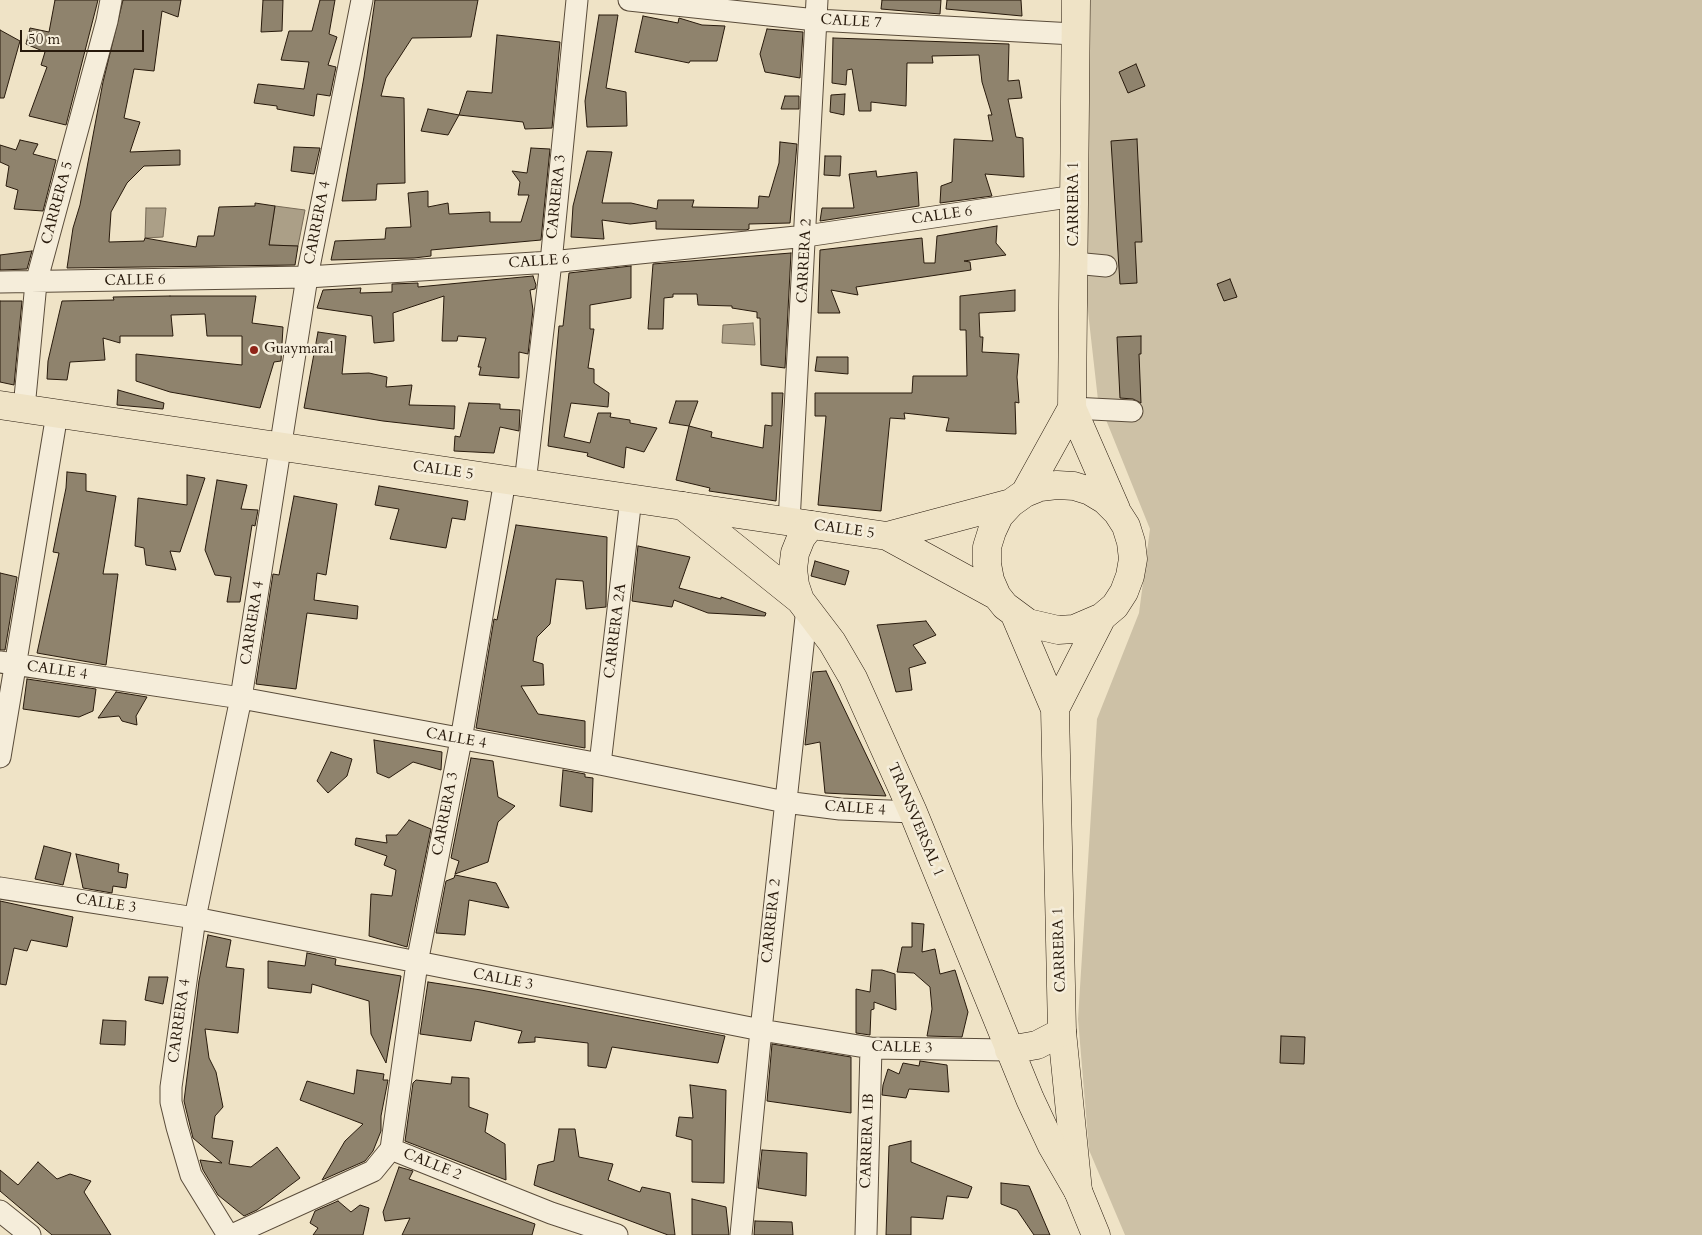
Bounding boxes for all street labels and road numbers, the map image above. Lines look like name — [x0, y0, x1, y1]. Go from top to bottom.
street label: CALLE 7 — [820, 11, 882, 33]
street label: CARRERA 3 — [544, 154, 570, 240]
street label: CARRERA 5 — [38, 160, 78, 246]
street label: CARRERA 1 — [1066, 162, 1084, 246]
street label: CARRERA 4 — [301, 180, 335, 266]
street label: CALLE 6 — [910, 203, 974, 229]
street label: CARRERA 2 — [794, 218, 816, 304]
street label: CALLE 6 — [508, 251, 570, 273]
street label: CALLE 6 — [104, 271, 166, 291]
street label: CALLE 5 — [411, 458, 475, 484]
street label: CALLE 5 — [812, 517, 876, 543]
street label: CARRERA 4 — [237, 580, 269, 666]
street label: CARRERA 2A — [601, 582, 631, 680]
street label: CALLE 4 — [25, 658, 89, 684]
street label: CALLE 4 — [424, 725, 488, 753]
street label: TRANSVERSAL 1 — [883, 760, 947, 880]
street label: CARRERA 3 — [429, 771, 463, 857]
street label: CALLE 4 — [824, 798, 886, 820]
street label: CARRERA 2 — [759, 878, 785, 964]
street label: CALLE 3 — [74, 890, 138, 918]
street label: CARRERA 1 — [1050, 907, 1070, 993]
street label: CALLE 3 — [471, 965, 535, 995]
street label: CARRERA 4 — [165, 978, 195, 1064]
street label: CALLE 3 — [871, 1038, 933, 1058]
street label: CARRERA 1B — [857, 1093, 879, 1189]
street label: CALLE 2 — [400, 1145, 464, 1185]

